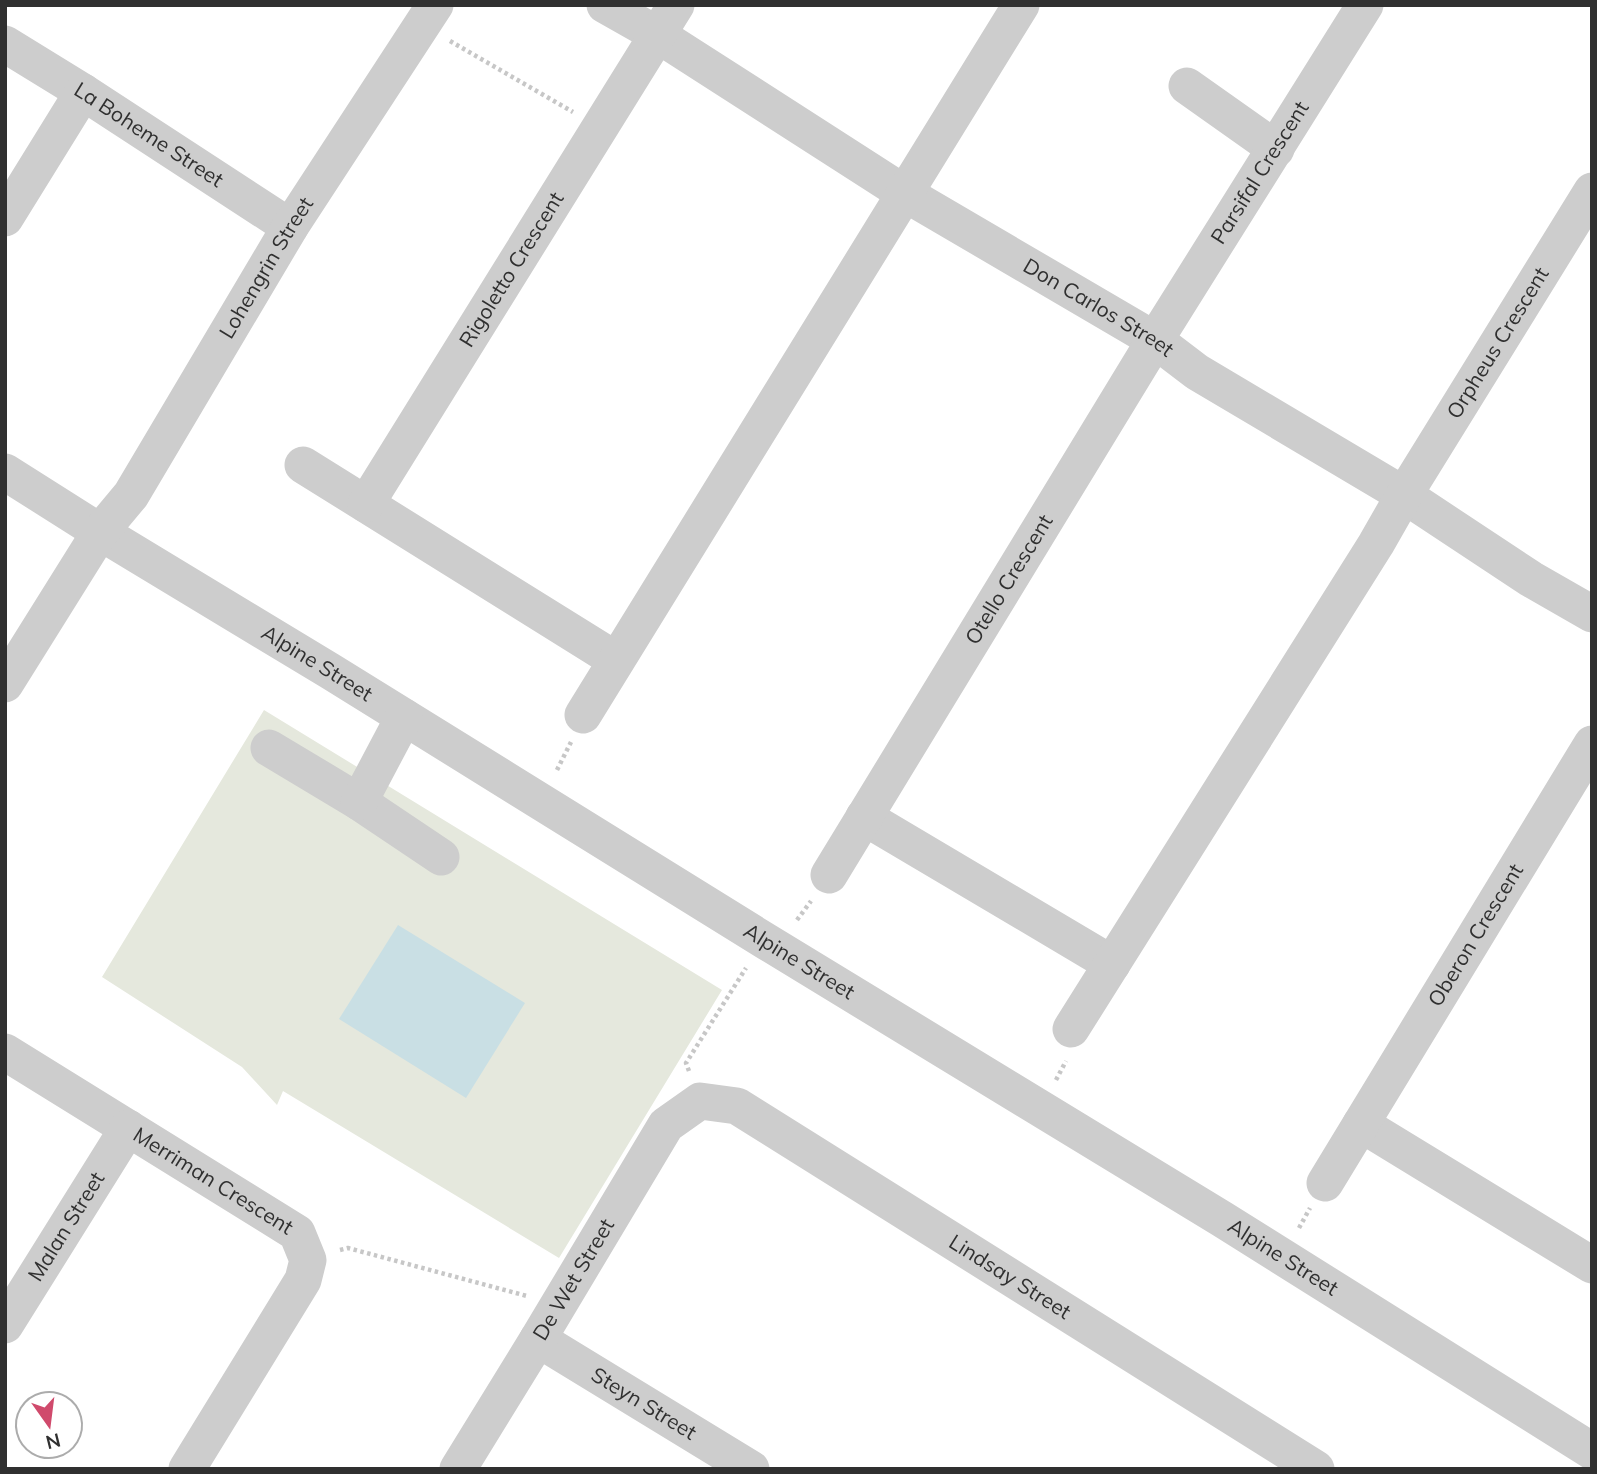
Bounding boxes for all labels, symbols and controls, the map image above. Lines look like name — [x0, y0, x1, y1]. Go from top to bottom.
street label: La Boheme Street — [70, 76, 229, 192]
street label: Parsifal Crescent — [1205, 96, 1314, 248]
street label: Rigoletto Crescent — [453, 187, 569, 351]
street label: Lohengrin Street — [213, 192, 318, 343]
street label: Don Carlos Street — [1019, 252, 1180, 362]
street label: Orpheus Crescent — [1440, 262, 1554, 423]
street label: Otello Crescent — [959, 509, 1058, 649]
street label: Alpine Street — [257, 619, 378, 706]
street label: Oberon Crescent — [1421, 858, 1528, 1011]
street label: Alpine Street — [739, 917, 860, 1004]
street label: Merriman Crescent — [129, 1121, 299, 1240]
street label: Malan Street — [22, 1167, 109, 1286]
street label: Alpine Street — [1224, 1212, 1344, 1301]
street label: De Wet Street — [526, 1213, 619, 1344]
street label: Lindsay Street — [945, 1228, 1076, 1324]
street label: Steyn Street — [587, 1361, 702, 1445]
north arrow — [14, 1390, 84, 1460]
text: N — [43, 1428, 63, 1455]

